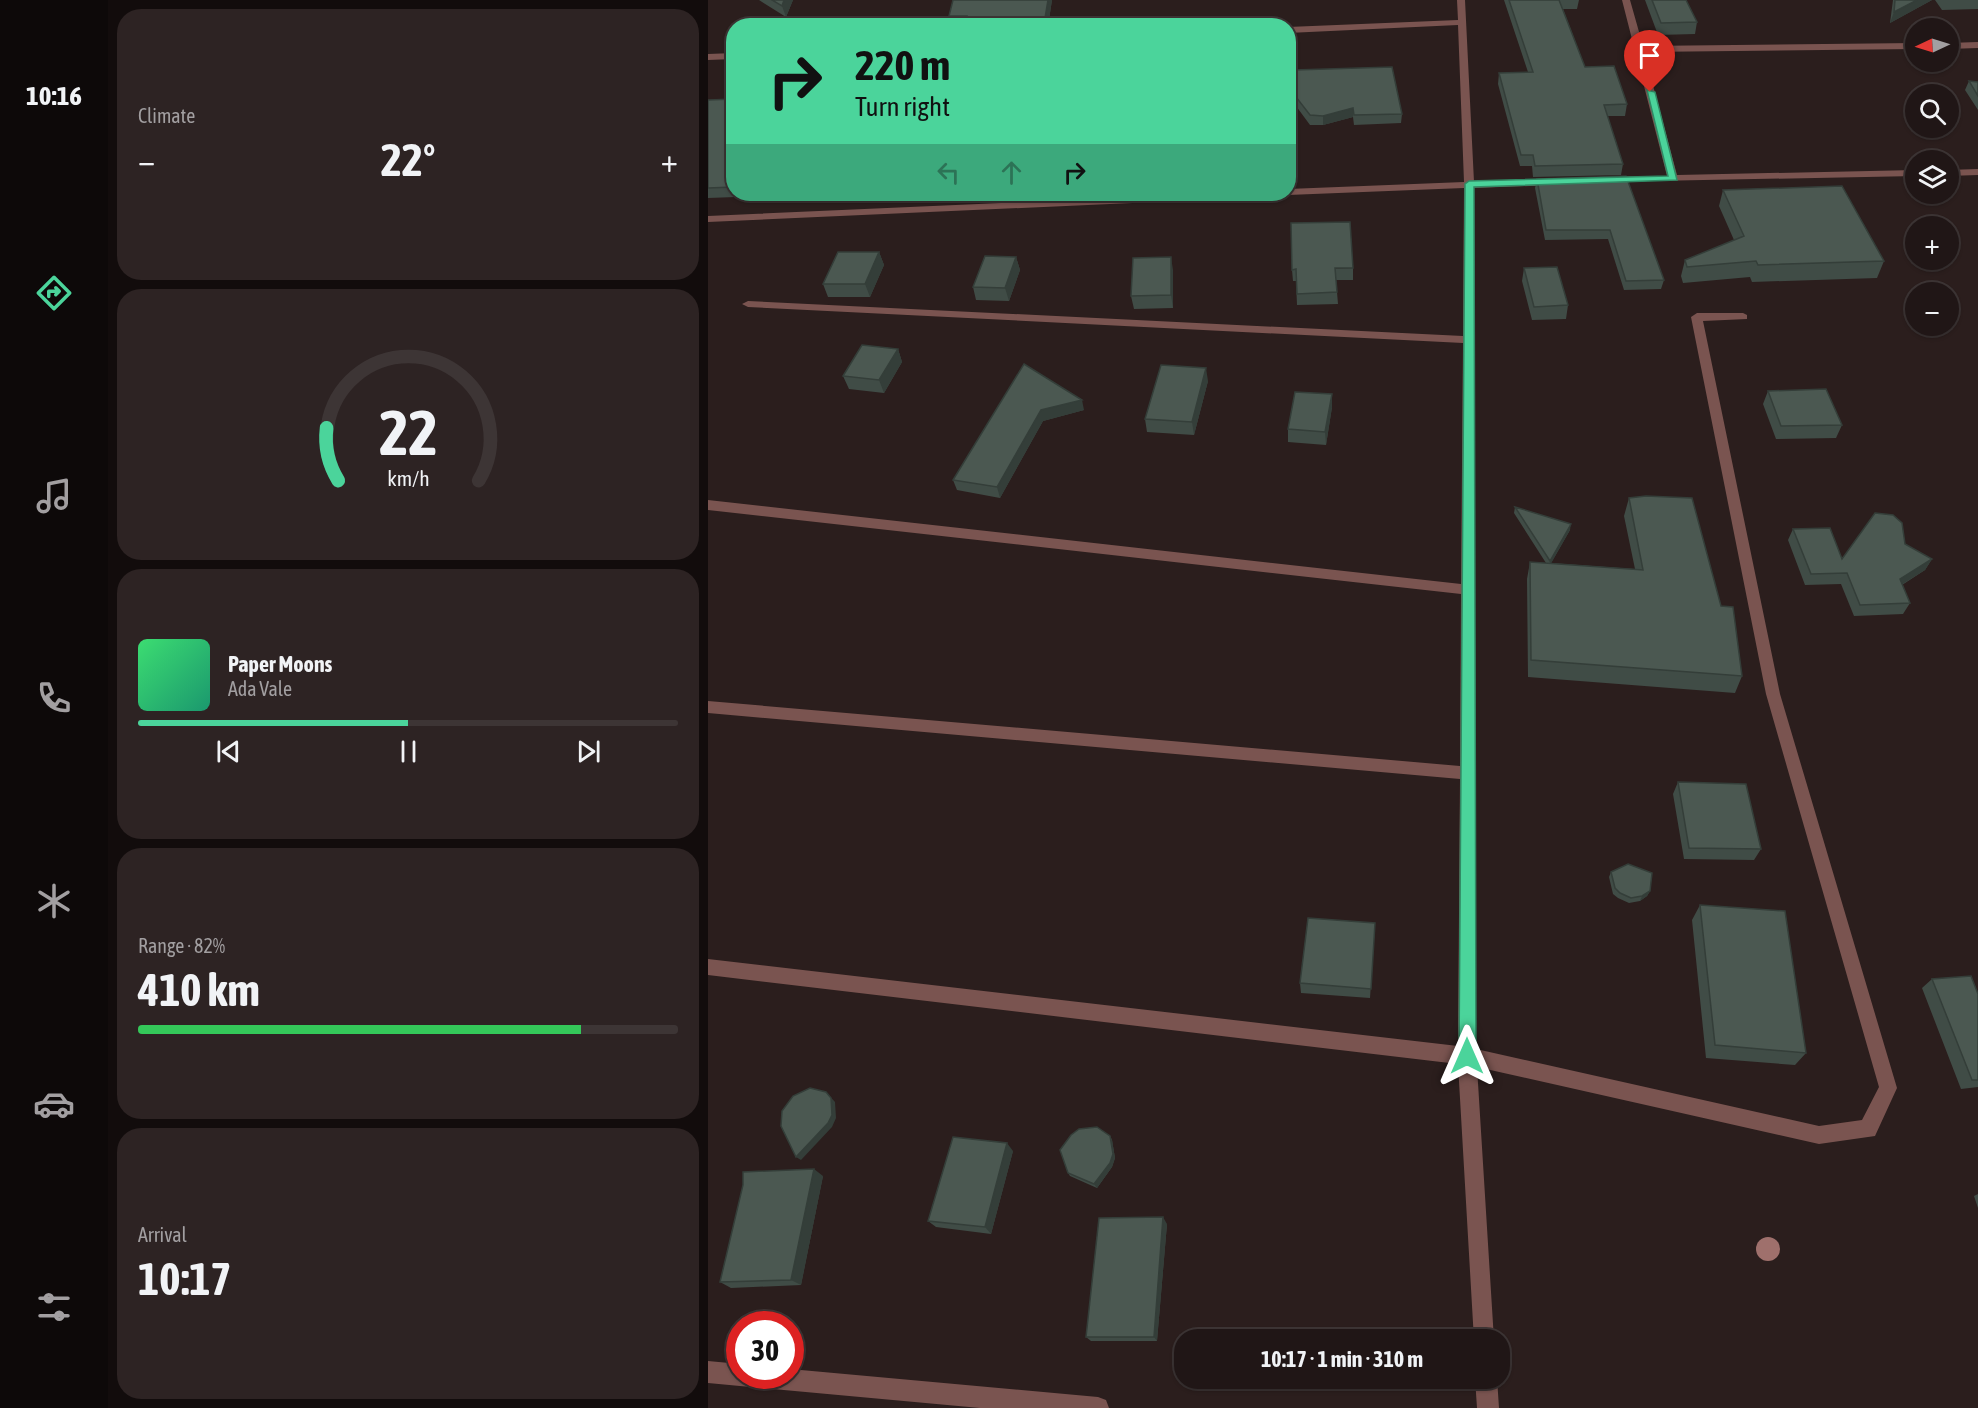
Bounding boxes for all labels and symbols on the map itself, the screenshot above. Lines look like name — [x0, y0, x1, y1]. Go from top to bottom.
north arrow — [1905, 18, 1959, 72]
pin — [1624, 30, 1675, 92]
position arrow — [1435, 1024, 1499, 1088]
speed limit sign: 30 — [726, 1311, 804, 1389]

